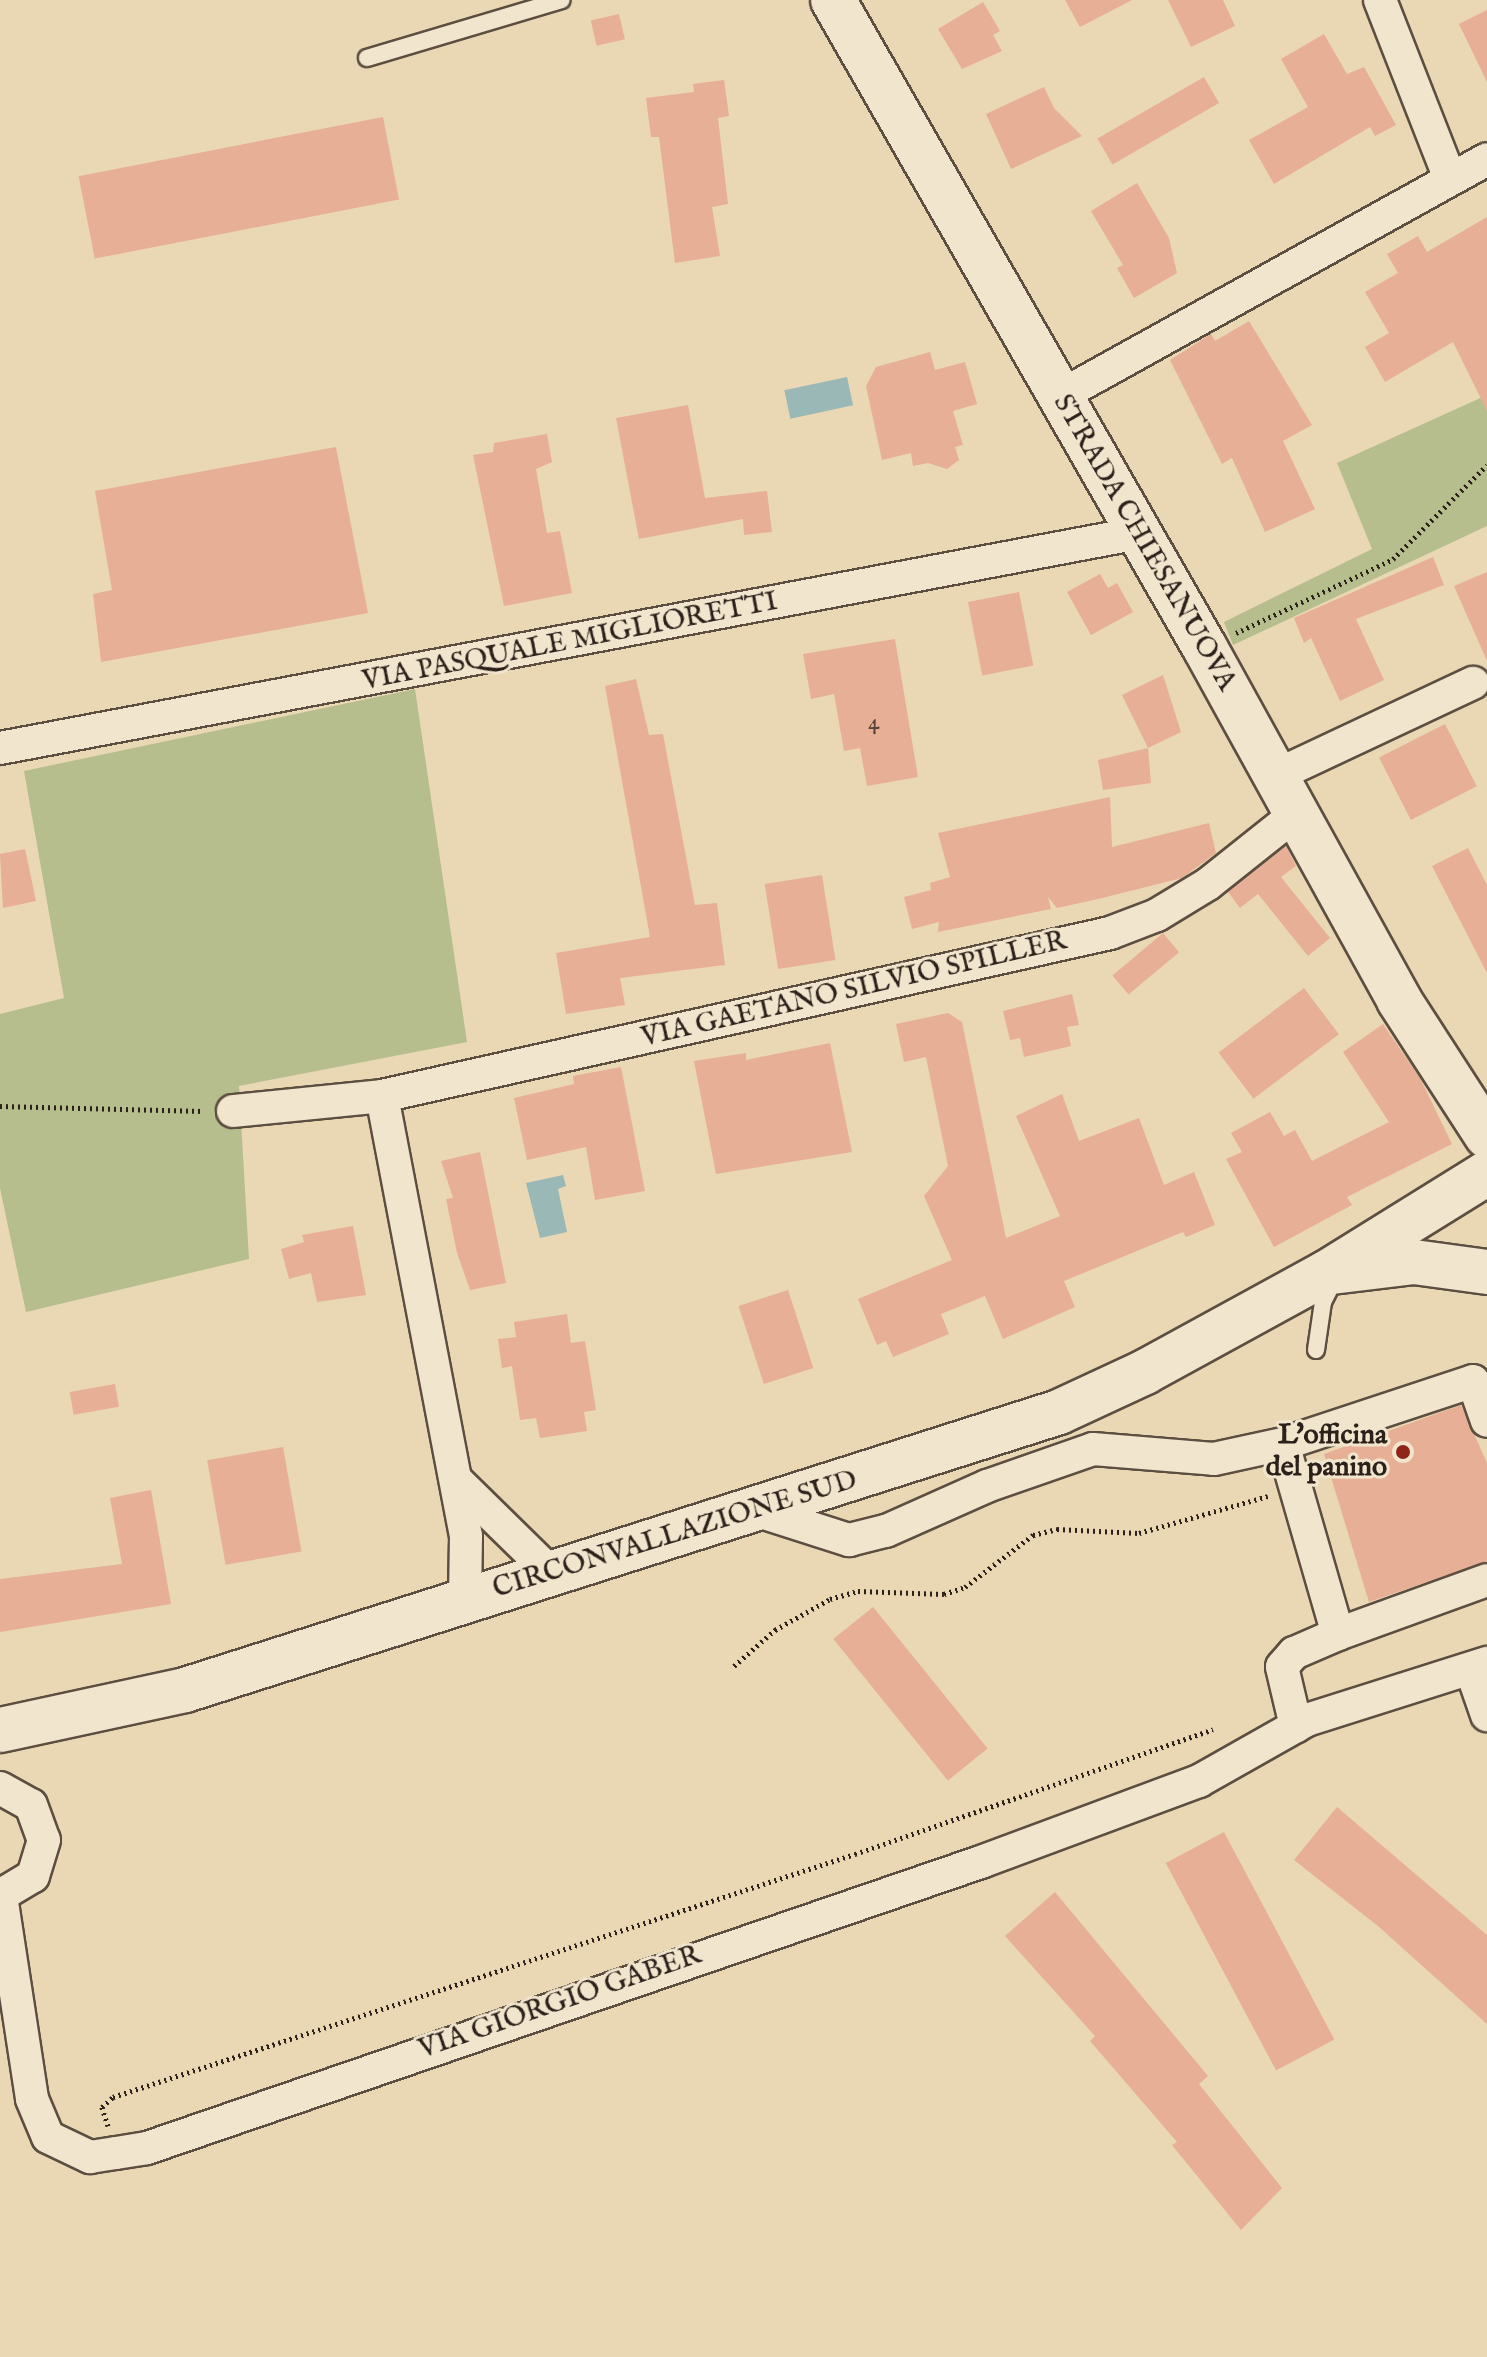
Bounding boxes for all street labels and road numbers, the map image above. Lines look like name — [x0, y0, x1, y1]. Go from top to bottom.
street label: STRADA CHIESANUOVA — [1045, 389, 1243, 697]
street label: VIA PASQUALE MIGLIORETTI — [360, 585, 780, 699]
street label: VIA GAETANO SILVIO SPILLER — [638, 925, 1070, 1055]
street label: CIRCONVALLAZIONE SUD — [489, 1464, 861, 1606]
street label: VIA GIORGIO GABER — [414, 1939, 706, 2067]

